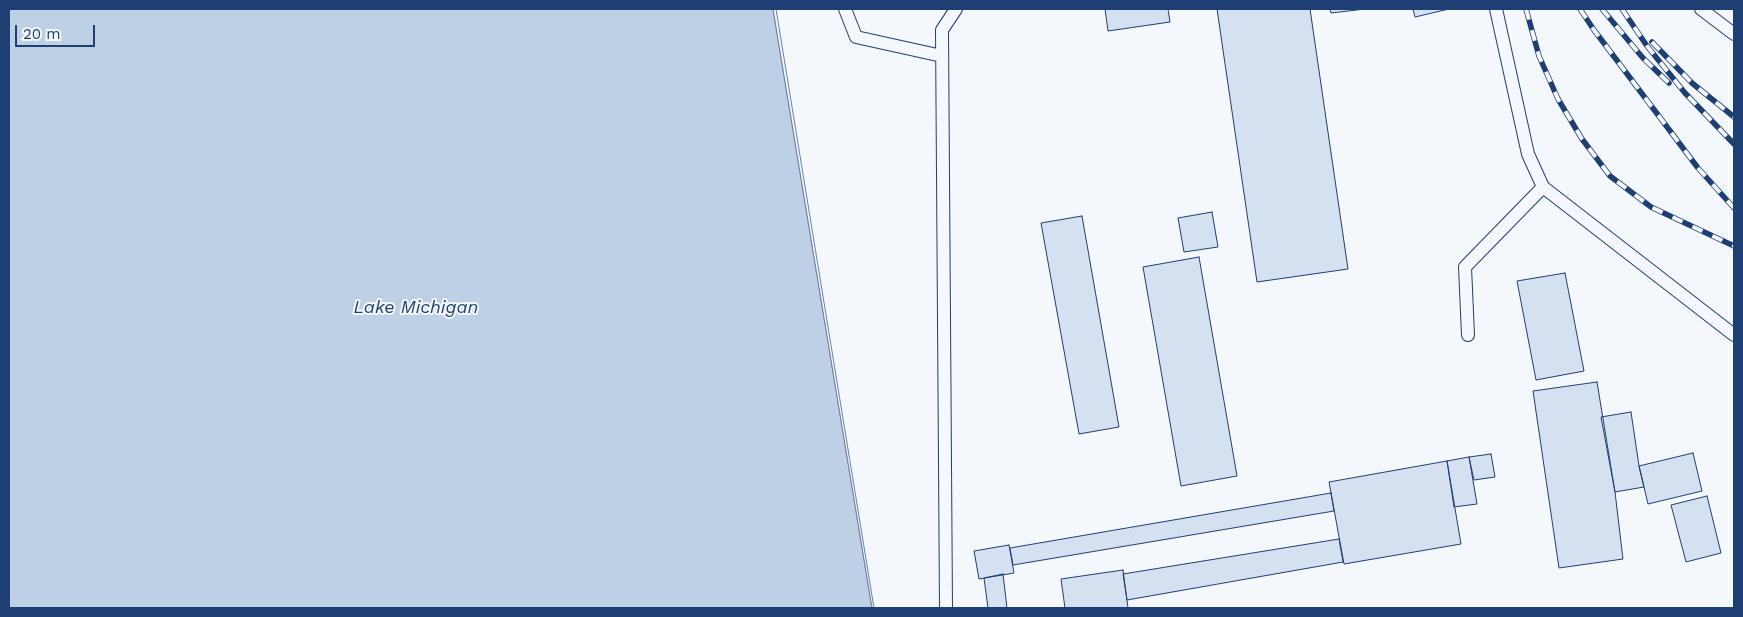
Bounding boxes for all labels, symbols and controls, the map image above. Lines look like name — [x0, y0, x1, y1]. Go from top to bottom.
scale bar — [18, 15, 98, 47]
text: 20 m — [23, 25, 61, 43]
water label: Lake Michigan — [354, 297, 478, 319]

